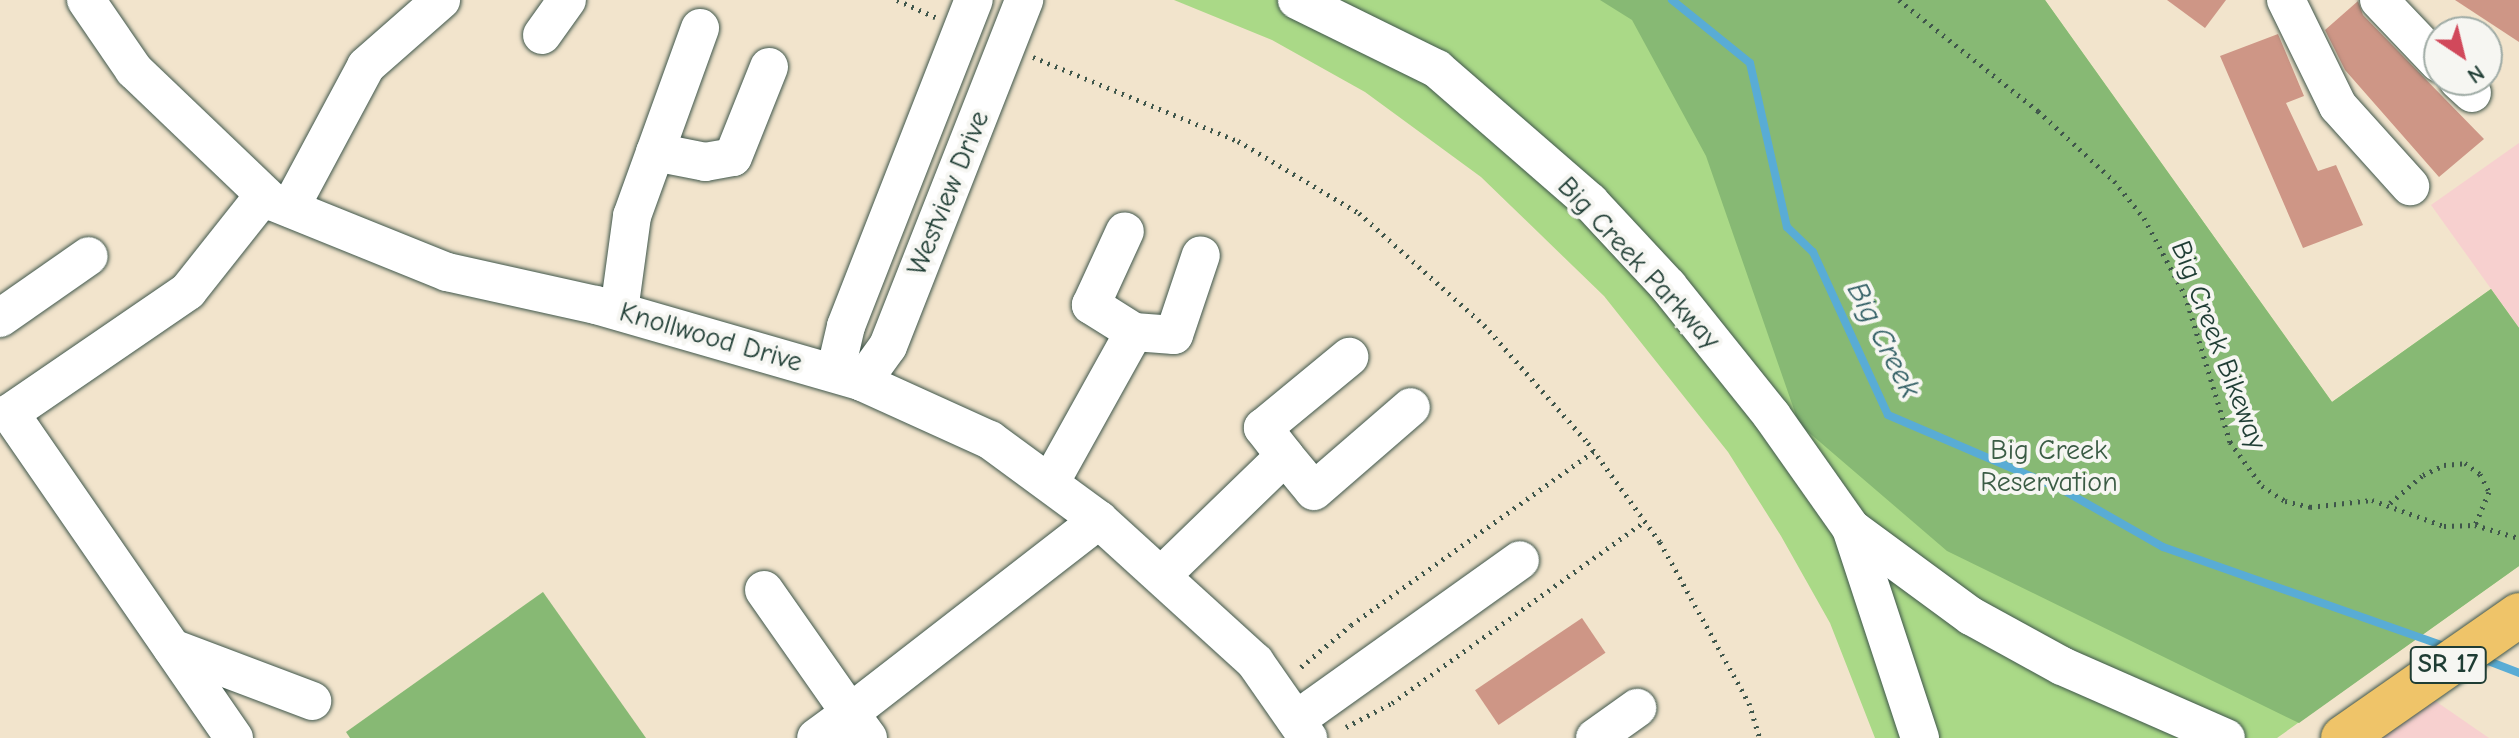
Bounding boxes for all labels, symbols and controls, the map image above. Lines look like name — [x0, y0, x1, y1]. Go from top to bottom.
north arrow — [2423, 16, 2503, 96]
text: N — [2462, 59, 2489, 89]
street label: Westview Drive — [900, 106, 996, 280]
street label: Big Creek Parkway — [1551, 170, 1727, 356]
street label: Big Creek Bikeway — [2164, 236, 2274, 454]
water label: Big Creek — [1839, 276, 1927, 404]
street label: Knollwood Drive — [616, 295, 806, 379]
park label: Big Creek Reservation — [1980, 433, 2118, 499]
road number: SR 17 — [2408, 643, 2488, 687]

